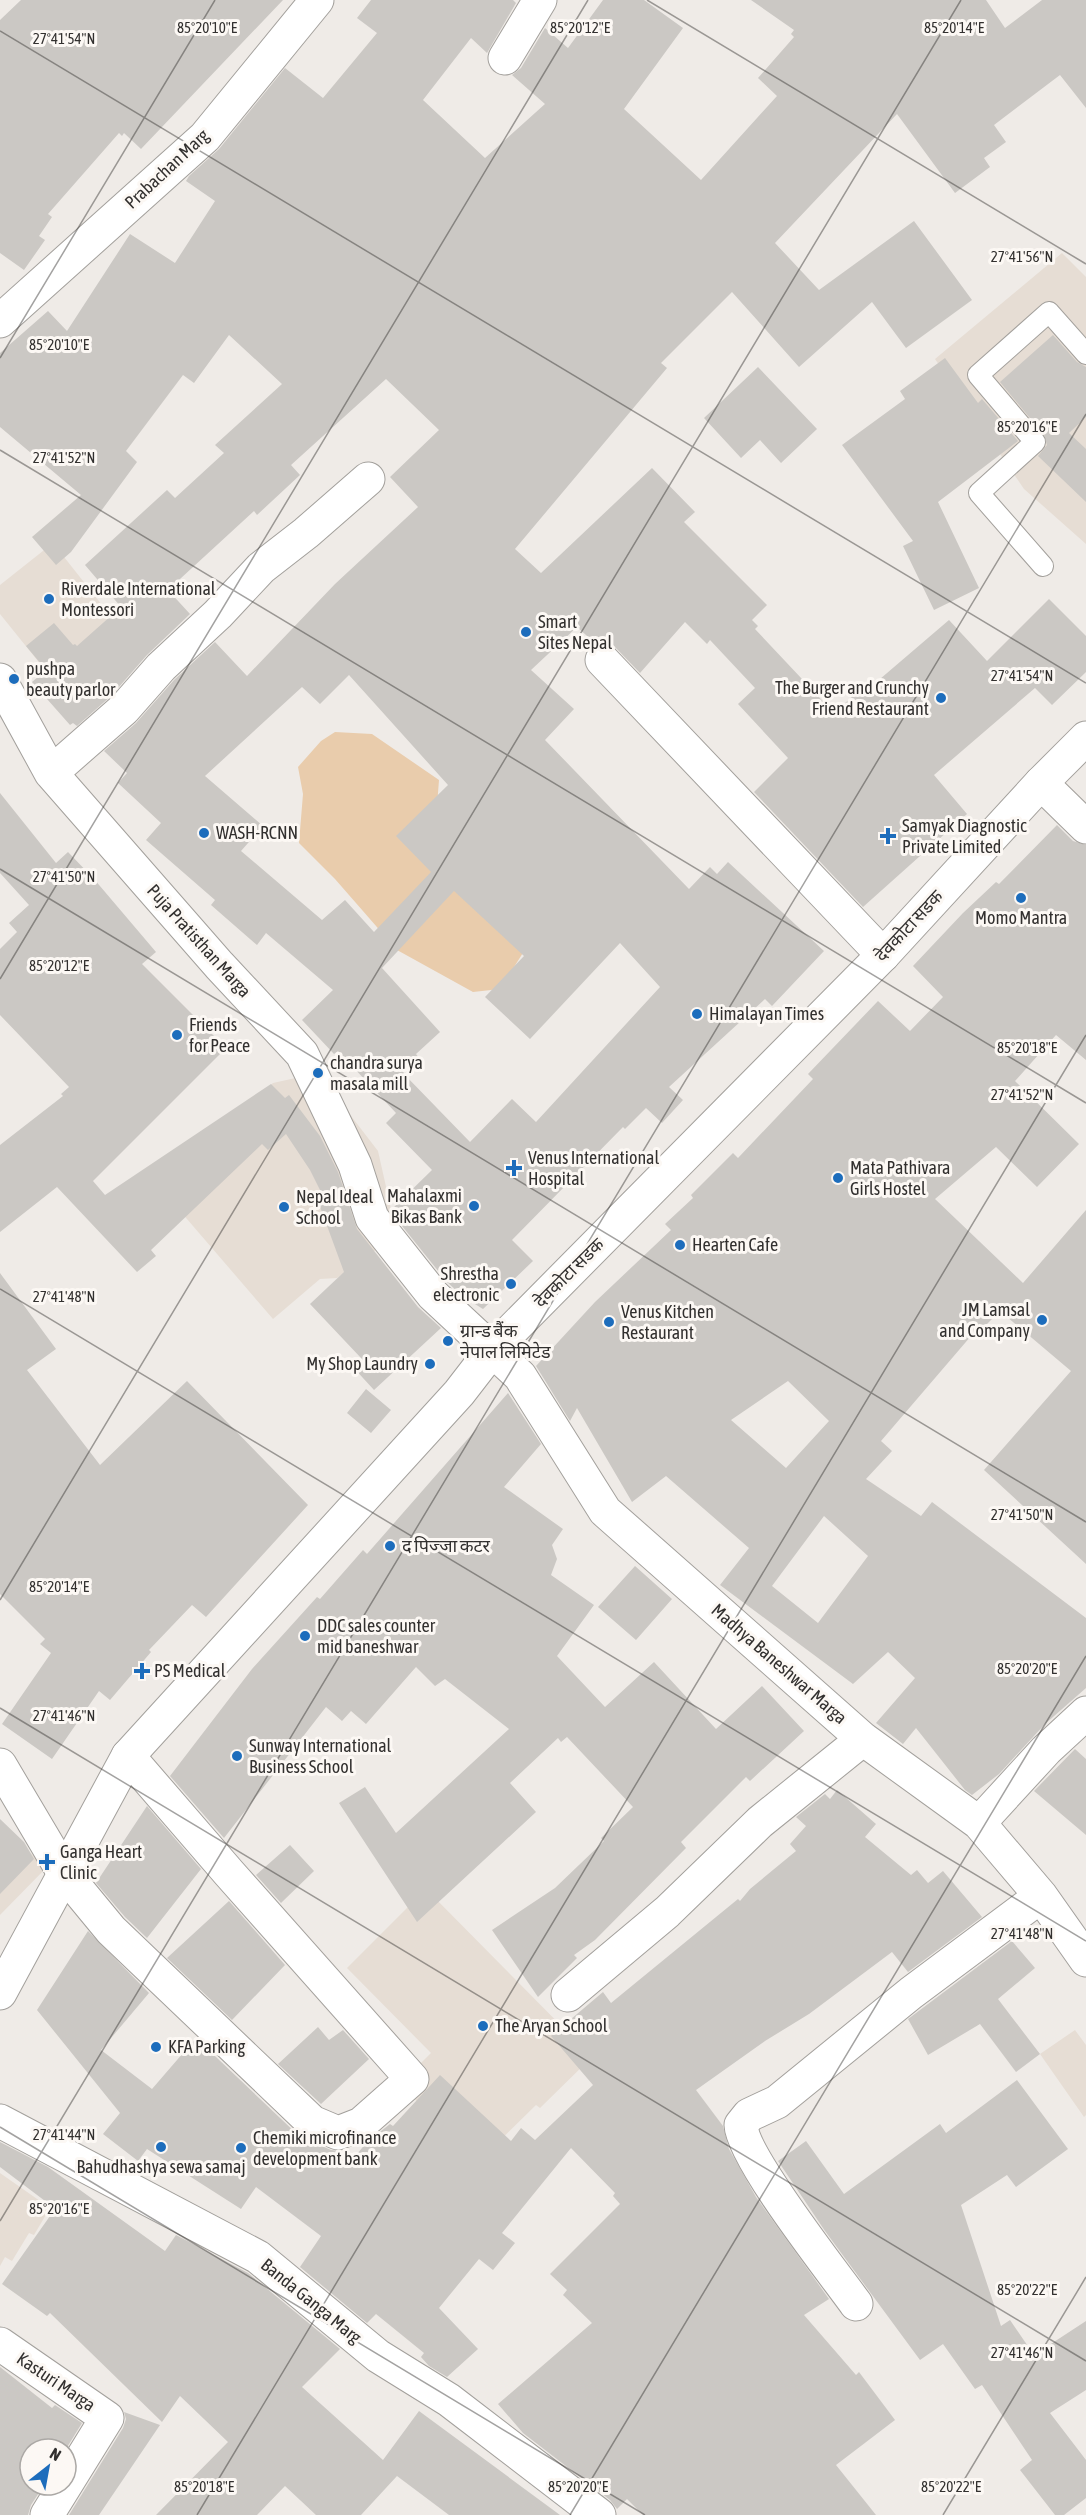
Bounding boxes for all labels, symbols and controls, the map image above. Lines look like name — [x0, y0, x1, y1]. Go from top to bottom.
text: 85°20'10"E — [177, 19, 238, 36]
text: 85°20'12"E — [550, 19, 611, 36]
text: 85°20'14"E — [924, 19, 985, 36]
text: 27°41'54"N — [33, 30, 95, 47]
street label: Prabachan Marg — [120, 124, 213, 213]
text: 27°41'56"N — [991, 248, 1053, 265]
text: 85°20'10"E — [29, 336, 90, 353]
text: 85°20'16"E — [997, 418, 1058, 435]
text: 27°41'52"N — [33, 449, 95, 466]
place label: Riverdale International Montessori — [61, 578, 216, 620]
marker: Riverdale International Montessori — [42, 592, 56, 606]
place label: Smart Sites Nepal — [538, 611, 612, 653]
marker: Smart Sites Nepal — [519, 625, 533, 639]
place label: pushpa beauty parlor — [26, 658, 116, 700]
text: 27°41'54"N — [991, 667, 1053, 684]
marker: pushpa beauty parlor — [7, 672, 21, 686]
place label: The Burger and Crunchy Friend Restaurant — [775, 677, 929, 719]
marker: The Burger and Crunchy Friend Restaurant — [934, 691, 948, 705]
place label: Samyak Diagnostic Private Limited — [902, 815, 1027, 857]
place label: WASH-RCNN — [216, 822, 298, 843]
marker: WASH-RCNN — [197, 826, 211, 840]
marker: Samyak Diagnostic Private Limited — [879, 827, 897, 845]
text: 27°41'50"N — [33, 868, 95, 885]
street label: Puja Pratisthan Marga — [143, 880, 256, 1001]
street label: देवकोटा सडक — [870, 885, 948, 966]
marker: Momo Mantra — [1014, 891, 1028, 905]
place label: Momo Mantra — [975, 907, 1067, 928]
text: 85°20'12"E — [29, 957, 90, 974]
place label: Himalayan Times — [709, 1003, 824, 1024]
marker: Himalayan Times — [690, 1007, 704, 1021]
place label: Friends for Peace — [189, 1014, 250, 1056]
marker: Friends for Peace — [170, 1028, 184, 1042]
text: 85°20'18"E — [997, 1039, 1058, 1056]
place label: chandra surya masala mill — [330, 1052, 423, 1094]
marker: chandra surya masala mill — [311, 1066, 325, 1080]
text: 27°41'52"N — [991, 1086, 1053, 1103]
place label: Venus International Hospital — [528, 1147, 659, 1189]
place label: Mata Pathivara Girls Hostel — [850, 1157, 950, 1199]
marker: Venus International Hospital — [505, 1159, 523, 1177]
marker: Mata Pathivara Girls Hostel — [831, 1171, 845, 1185]
place label: Mahalaxmi Bikas Bank — [387, 1185, 462, 1227]
place label: Nepal Ideal School — [296, 1186, 374, 1228]
marker: Mahalaxmi Bikas Bank — [467, 1199, 481, 1213]
marker: Nepal Ideal School — [277, 1200, 291, 1214]
street label: देवकोटा सडक — [529, 1233, 609, 1312]
place label: Hearten Cafe — [692, 1234, 778, 1255]
marker: Hearten Cafe — [673, 1238, 687, 1252]
place label: Shrestha electronic — [433, 1263, 499, 1305]
marker: Shrestha electronic — [504, 1277, 518, 1291]
text: 27°41'48"N — [33, 1288, 95, 1305]
place label: JM Lamsal and Company — [939, 1299, 1030, 1341]
place label: Venus Kitchen Restaurant — [621, 1301, 714, 1343]
marker: JM Lamsal and Company — [1035, 1313, 1049, 1327]
marker: Venus Kitchen Restaurant — [602, 1315, 616, 1329]
place label: ग्रान्ड बैंक नेपाल लिमिटेड — [460, 1320, 551, 1362]
marker: ग्रान्ड बैंक नेपाल लिमिटेड — [441, 1334, 455, 1348]
place label: My Shop Laundry — [306, 1353, 418, 1374]
marker: My Shop Laundry — [423, 1357, 437, 1371]
text: 27°41'50"N — [991, 1506, 1053, 1523]
place label: द पिज्जा कटर — [402, 1535, 491, 1556]
marker: द पिज्जा कटर — [383, 1539, 397, 1553]
text: 85°20'14"E — [29, 1578, 90, 1595]
street label: Madhya Baneshwar Marga — [707, 1599, 851, 1728]
place label: DDC sales counter mid baneshwar — [317, 1615, 436, 1657]
marker: DDC sales counter mid baneshwar — [298, 1629, 312, 1643]
place label: PS Medical — [154, 1660, 226, 1681]
text: 85°20'20"E — [997, 1660, 1058, 1677]
marker: PS Medical — [135, 1664, 149, 1678]
text: 27°41'46"N — [33, 1707, 95, 1724]
place label: Sunway International Business School — [249, 1735, 392, 1777]
marker: Sunway International Business School — [230, 1749, 244, 1763]
place label: Ganga Heart Clinic — [60, 1841, 142, 1883]
marker: Ganga Heart Clinic — [38, 1853, 56, 1871]
text: 27°41'48"N — [991, 1925, 1053, 1942]
place label: The Aryan School — [495, 2015, 608, 2036]
marker: The Aryan School — [476, 2019, 490, 2033]
place label: KFA Parking — [168, 2036, 245, 2057]
marker: KFA Parking — [149, 2040, 163, 2054]
text: 27°41'44"N — [33, 2126, 95, 2143]
place label: Chemiki microfinance development bank — [253, 2127, 396, 2169]
marker: Bahudhashya sewa samaj — [154, 2140, 168, 2154]
marker: Chemiki microfinance development bank — [234, 2141, 248, 2155]
place label: Bahudhashya sewa samaj — [76, 2156, 246, 2177]
text: 85°20'16"E — [29, 2200, 90, 2217]
street label: Banda Ganga Marg — [257, 2254, 366, 2348]
text: 85°20'22"E — [997, 2281, 1058, 2298]
text: 27°41'46"N — [991, 2344, 1053, 2361]
street label: Kasturi Marga — [13, 2348, 99, 2415]
north arrow — [18, 2437, 78, 2497]
text: N — [47, 2444, 64, 2464]
text: 85°20'18"E — [174, 2478, 235, 2495]
text: 85°20'20"E — [548, 2478, 609, 2495]
text: 85°20'22"E — [921, 2478, 982, 2495]

